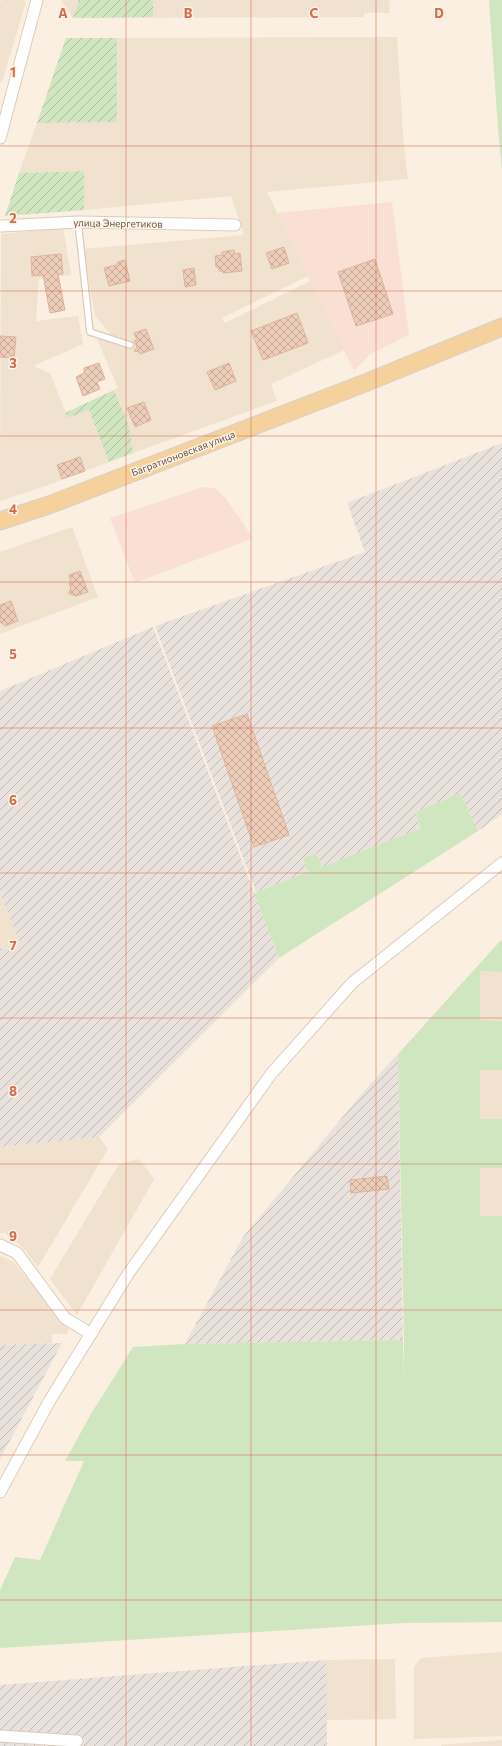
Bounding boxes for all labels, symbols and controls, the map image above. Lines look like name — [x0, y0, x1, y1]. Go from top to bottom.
text: A — [58, 5, 68, 21]
text: B — [184, 5, 193, 21]
text: C — [310, 5, 319, 21]
text: D — [434, 5, 444, 21]
text: 1 — [10, 64, 16, 80]
text: 2 — [9, 210, 17, 226]
street label: улица Энергетиков — [73, 216, 163, 230]
text: 3 — [9, 355, 17, 371]
street label: Багратионовская улица — [129, 428, 237, 478]
text: 4 — [9, 501, 17, 517]
text: 5 — [9, 646, 17, 662]
text: 6 — [9, 792, 17, 808]
text: 7 — [9, 937, 17, 953]
text: 8 — [9, 1083, 17, 1099]
text: 9 — [9, 1228, 17, 1244]

